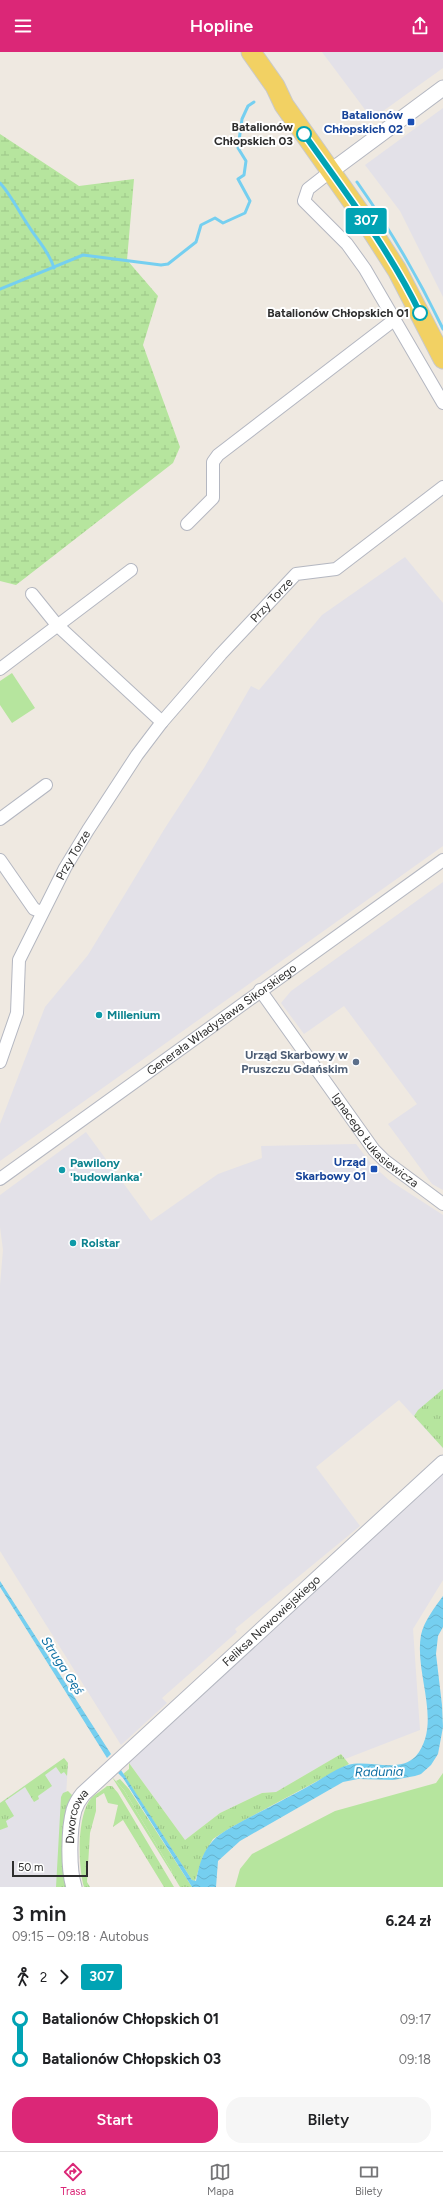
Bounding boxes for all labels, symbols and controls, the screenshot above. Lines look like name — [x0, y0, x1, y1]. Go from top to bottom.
icon: menu — [12, 15, 34, 37]
text: Hopline — [190, 15, 253, 37]
icon: share — [409, 15, 431, 37]
place label: Batalionów Chłopskich 02 — [324, 108, 403, 136]
marker: Batalionów Chłopskich 02 — [406, 117, 416, 127]
place label: Batalionów Chłopskich 03 — [214, 120, 293, 148]
marker: Batalionów Chłopskich 03 — [296, 126, 312, 142]
line badge: 307 — [343, 208, 389, 234]
text: 307 — [354, 212, 378, 229]
marker: Batalionów Chłopskich 01 — [412, 305, 428, 321]
place label: Batalionów Chłopskich 01 — [267, 306, 409, 320]
street label: Przy Torze — [247, 575, 296, 625]
street label: Przy Torze — [53, 827, 93, 882]
street label: Generała Władysława Sikorskiego — [144, 961, 299, 1078]
place label: Millenium — [107, 1008, 160, 1022]
marker: Millenium — [94, 1010, 104, 1020]
place label: Urząd Skarbowy w Pruszczu Gdańskim — [241, 1048, 348, 1076]
marker: Urząd Skarbowy w Pruszczu Gdańskim — [351, 1057, 361, 1067]
street label: Ignacego Łukasiewicza — [329, 1090, 421, 1190]
place label: Urząd Skarbowy 01 — [295, 1155, 366, 1183]
place label: Pawilony 'budowlanka' — [70, 1156, 142, 1184]
marker: Urząd Skarbowy 01 — [369, 1164, 379, 1174]
marker: Pawilony 'budowlanka' — [57, 1165, 67, 1175]
place label: Rolstar — [81, 1236, 120, 1250]
marker: Rolstar — [68, 1238, 78, 1248]
street label: Feliksa Nowowiejskiego — [220, 1572, 323, 1669]
water label: Struga Gęś — [38, 1633, 87, 1698]
water label: Radunia — [355, 1764, 404, 1779]
street label: Dworcowa — [63, 1786, 91, 1844]
scale bar — [12, 1859, 88, 1878]
text: 50 m — [18, 1861, 43, 1874]
text: 3 min — [12, 1900, 66, 1927]
text: 6.24 zł — [385, 1912, 431, 1930]
text: 09:15 – 09:18 · Autobus — [12, 1929, 149, 1944]
icon: walk — [12, 1966, 34, 1988]
icon: forward — [53, 1966, 75, 1988]
text: 307 — [89, 1968, 114, 1985]
text: 2 — [40, 1970, 47, 1985]
text: Batalionów Chłopskich 01 — [42, 2010, 219, 2028]
text: 09:17 — [400, 2012, 431, 2027]
text: Batalionów Chłopskich 03 — [42, 2050, 221, 2068]
text: 09:18 — [399, 2052, 431, 2067]
button: Start — [12, 2097, 218, 2143]
button: Bilety — [226, 2097, 431, 2143]
tab: Trasa — [60, 2161, 86, 2198]
tab: Mapa — [207, 2161, 234, 2198]
tab: Bilety — [355, 2161, 383, 2198]

